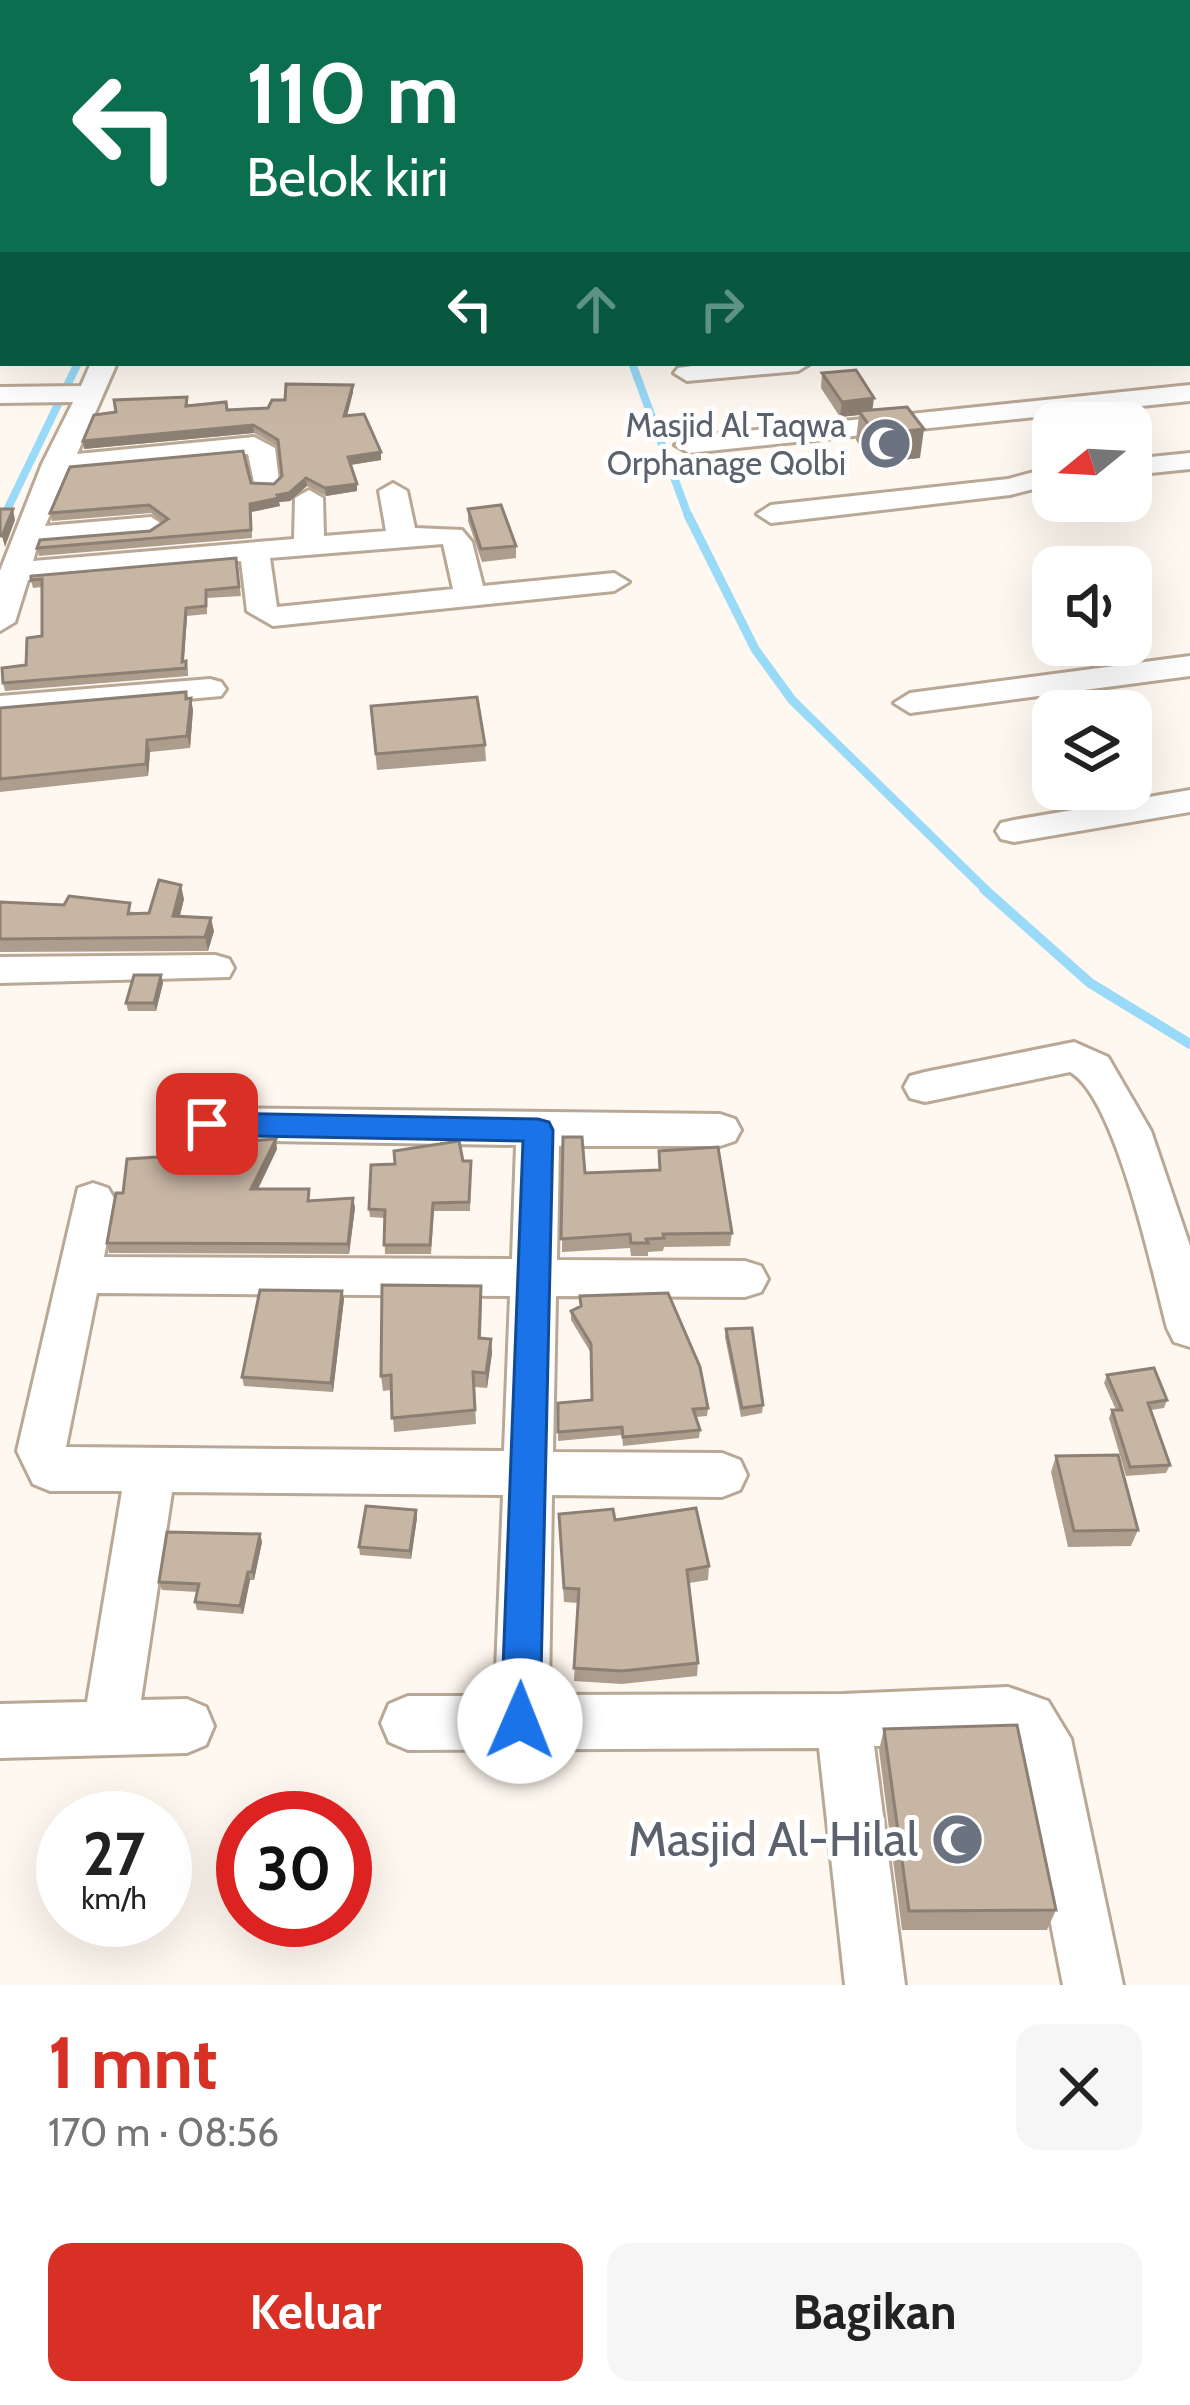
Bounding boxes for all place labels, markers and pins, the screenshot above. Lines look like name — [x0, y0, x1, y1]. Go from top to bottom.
place label: Masjid Al Taqwa Orphanage Qolbi — [607, 405, 846, 483]
mosque icon: Masjid Al Taqwa Orphanage Qolbi — [857, 416, 913, 472]
pin — [156, 1073, 258, 1175]
place label: Masjid Al-Hilal — [628, 1810, 918, 1868]
mosque icon: Masjid Al-Hilal — [929, 1811, 985, 1867]

